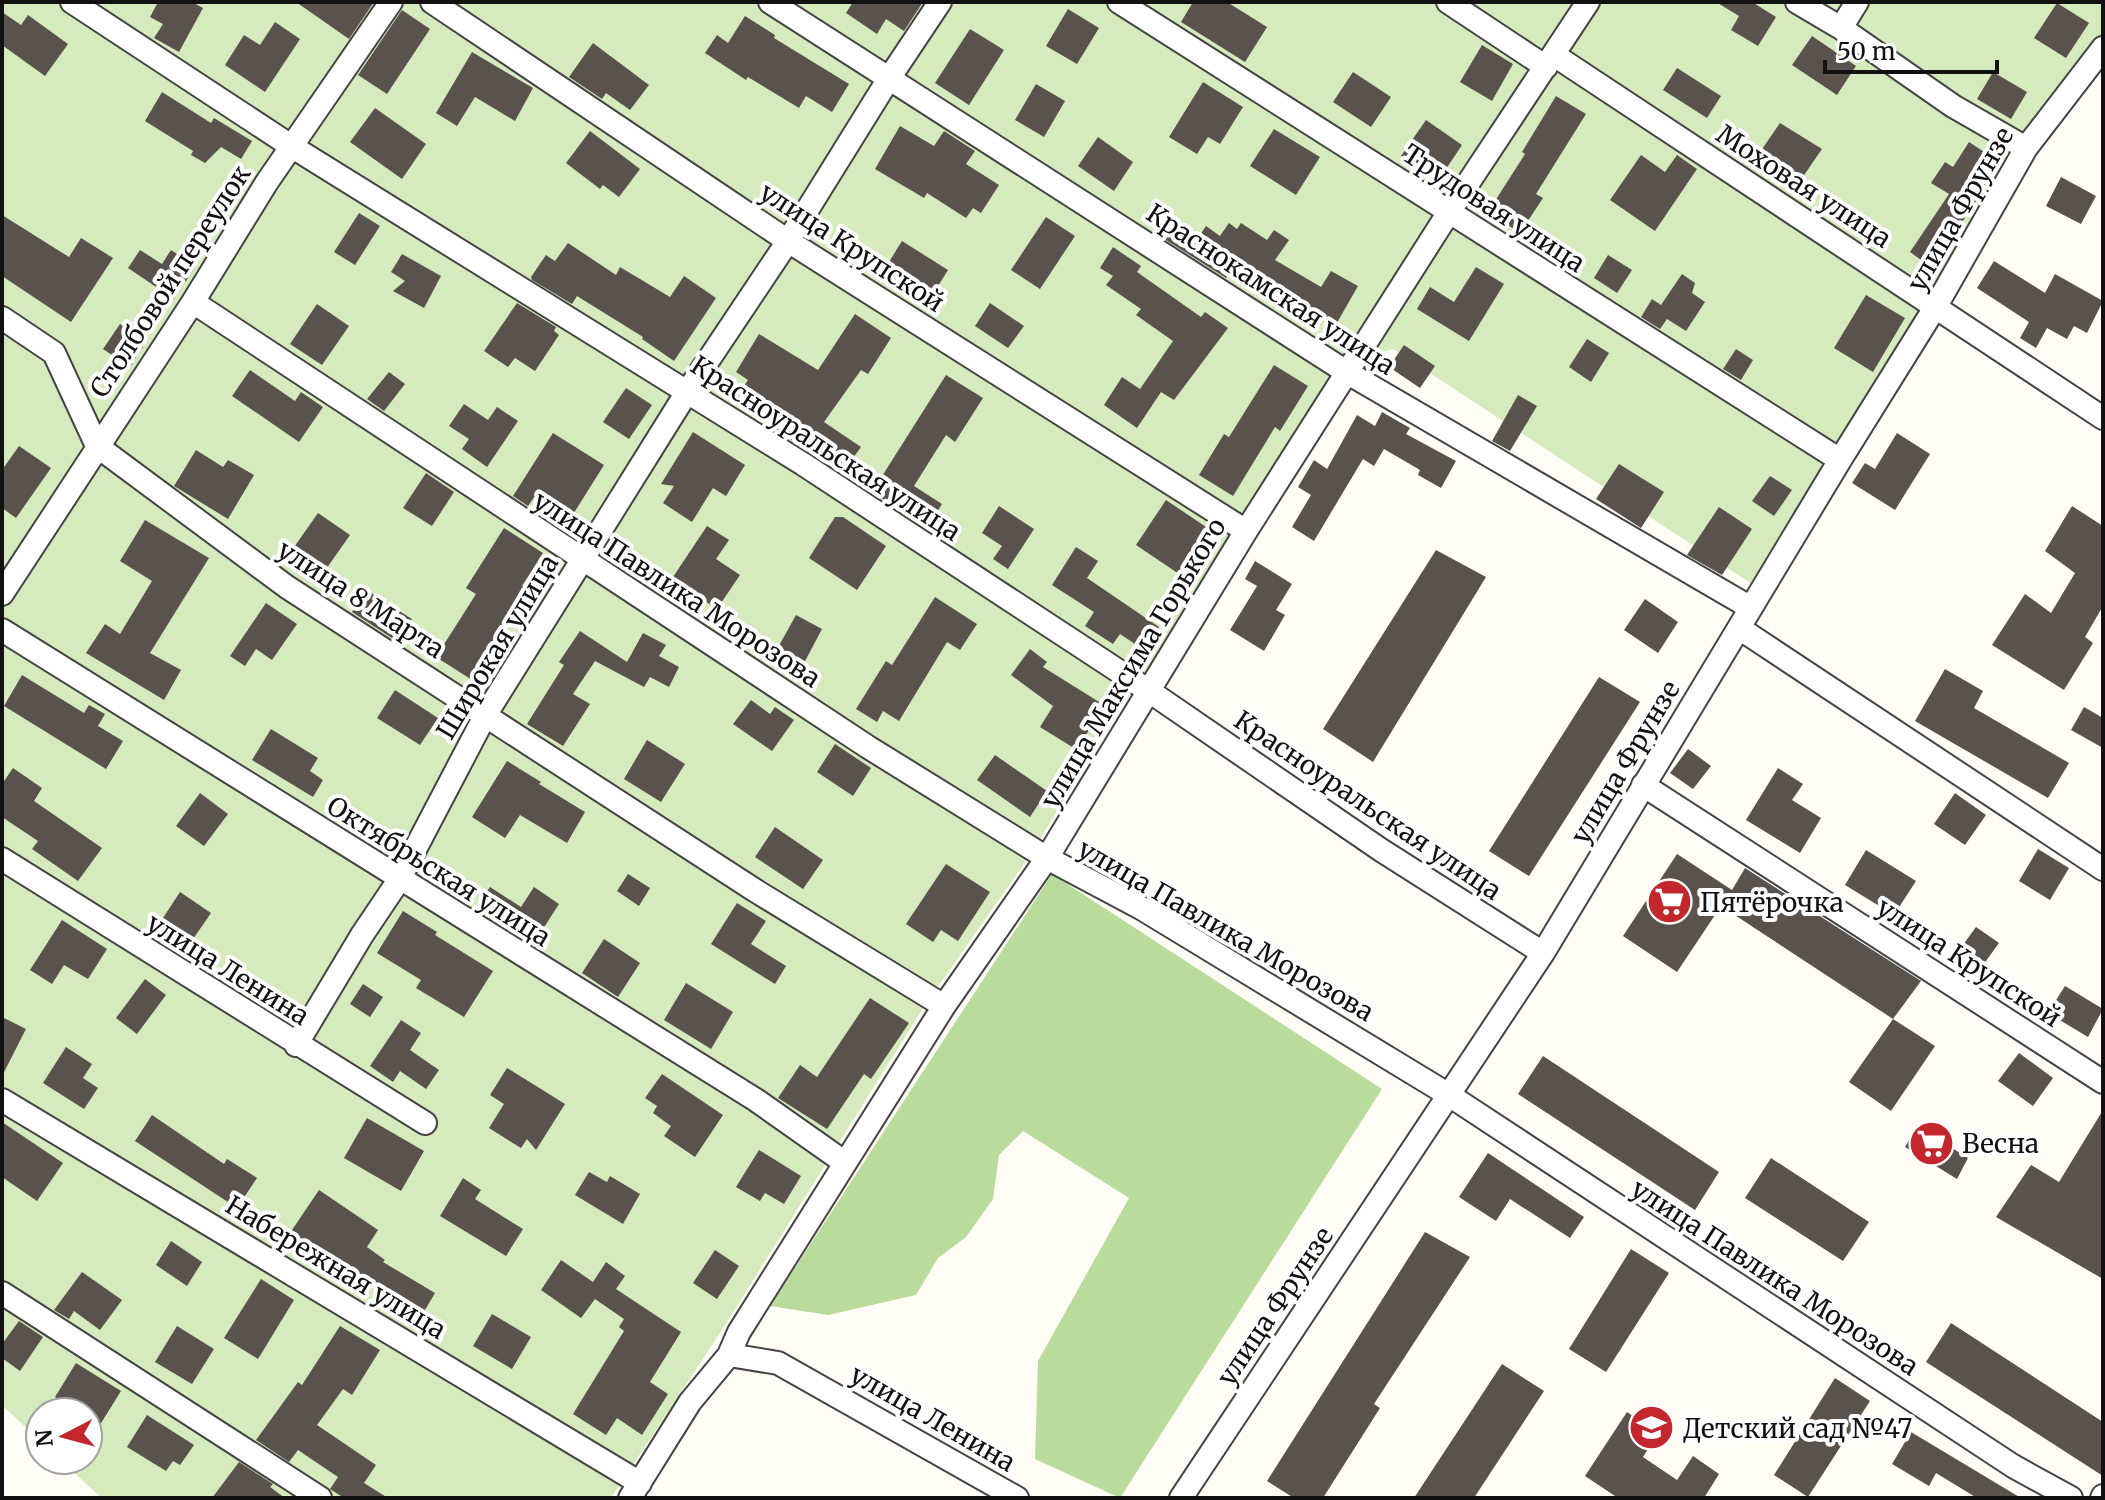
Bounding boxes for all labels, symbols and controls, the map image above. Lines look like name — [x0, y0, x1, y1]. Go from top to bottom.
scale bar — [1825, 24, 1997, 74]
text: 50 m — [1837, 36, 1896, 67]
street label: Моховая улица — [1710, 117, 1898, 255]
street label: улица Фрунзе — [1900, 121, 2020, 297]
street label: Трудовая улица — [1397, 137, 1591, 279]
street label: Столбовой переулок — [83, 158, 258, 403]
street label: улица Крупской — [754, 175, 950, 319]
street label: Краснокамская улица — [1140, 196, 1402, 382]
street label: Красноуральская улица — [685, 348, 967, 548]
street label: улица Павлика Морозова — [527, 484, 827, 694]
street label: улица Максима Горького — [1033, 512, 1233, 814]
street label: улица 8 Марта — [271, 533, 451, 665]
street label: Широкая улица — [429, 548, 565, 745]
street label: улица Фрунзе — [1563, 675, 1687, 849]
street label: Красноуральская улица — [1228, 703, 1508, 907]
street label: Октябрьская улица — [321, 789, 557, 953]
street label: улица Павлика Морозова — [1072, 832, 1380, 1028]
supermarket icon: Пятёрочка — [1645, 878, 1693, 926]
place label: Пятёрочка — [1700, 886, 1844, 919]
street label: улица Крупской — [1871, 890, 2067, 1034]
street label: улица Ленина — [141, 906, 315, 1032]
supermarket icon: Весна — [1907, 1119, 1955, 1167]
place label: Весна — [1962, 1127, 2039, 1160]
street label: улица Павлика Морозова — [1625, 1172, 1925, 1382]
street label: Набережная улица — [220, 1188, 452, 1346]
street label: улица Фрунзе — [1210, 1220, 1340, 1392]
street label: улица Ленина — [845, 1357, 1021, 1479]
north arrow — [24, 1396, 104, 1476]
school or university icon: Детский сад №47 — [1628, 1404, 1676, 1452]
place label: Детский сад №47 — [1683, 1412, 1912, 1445]
text: N — [29, 1427, 59, 1448]

